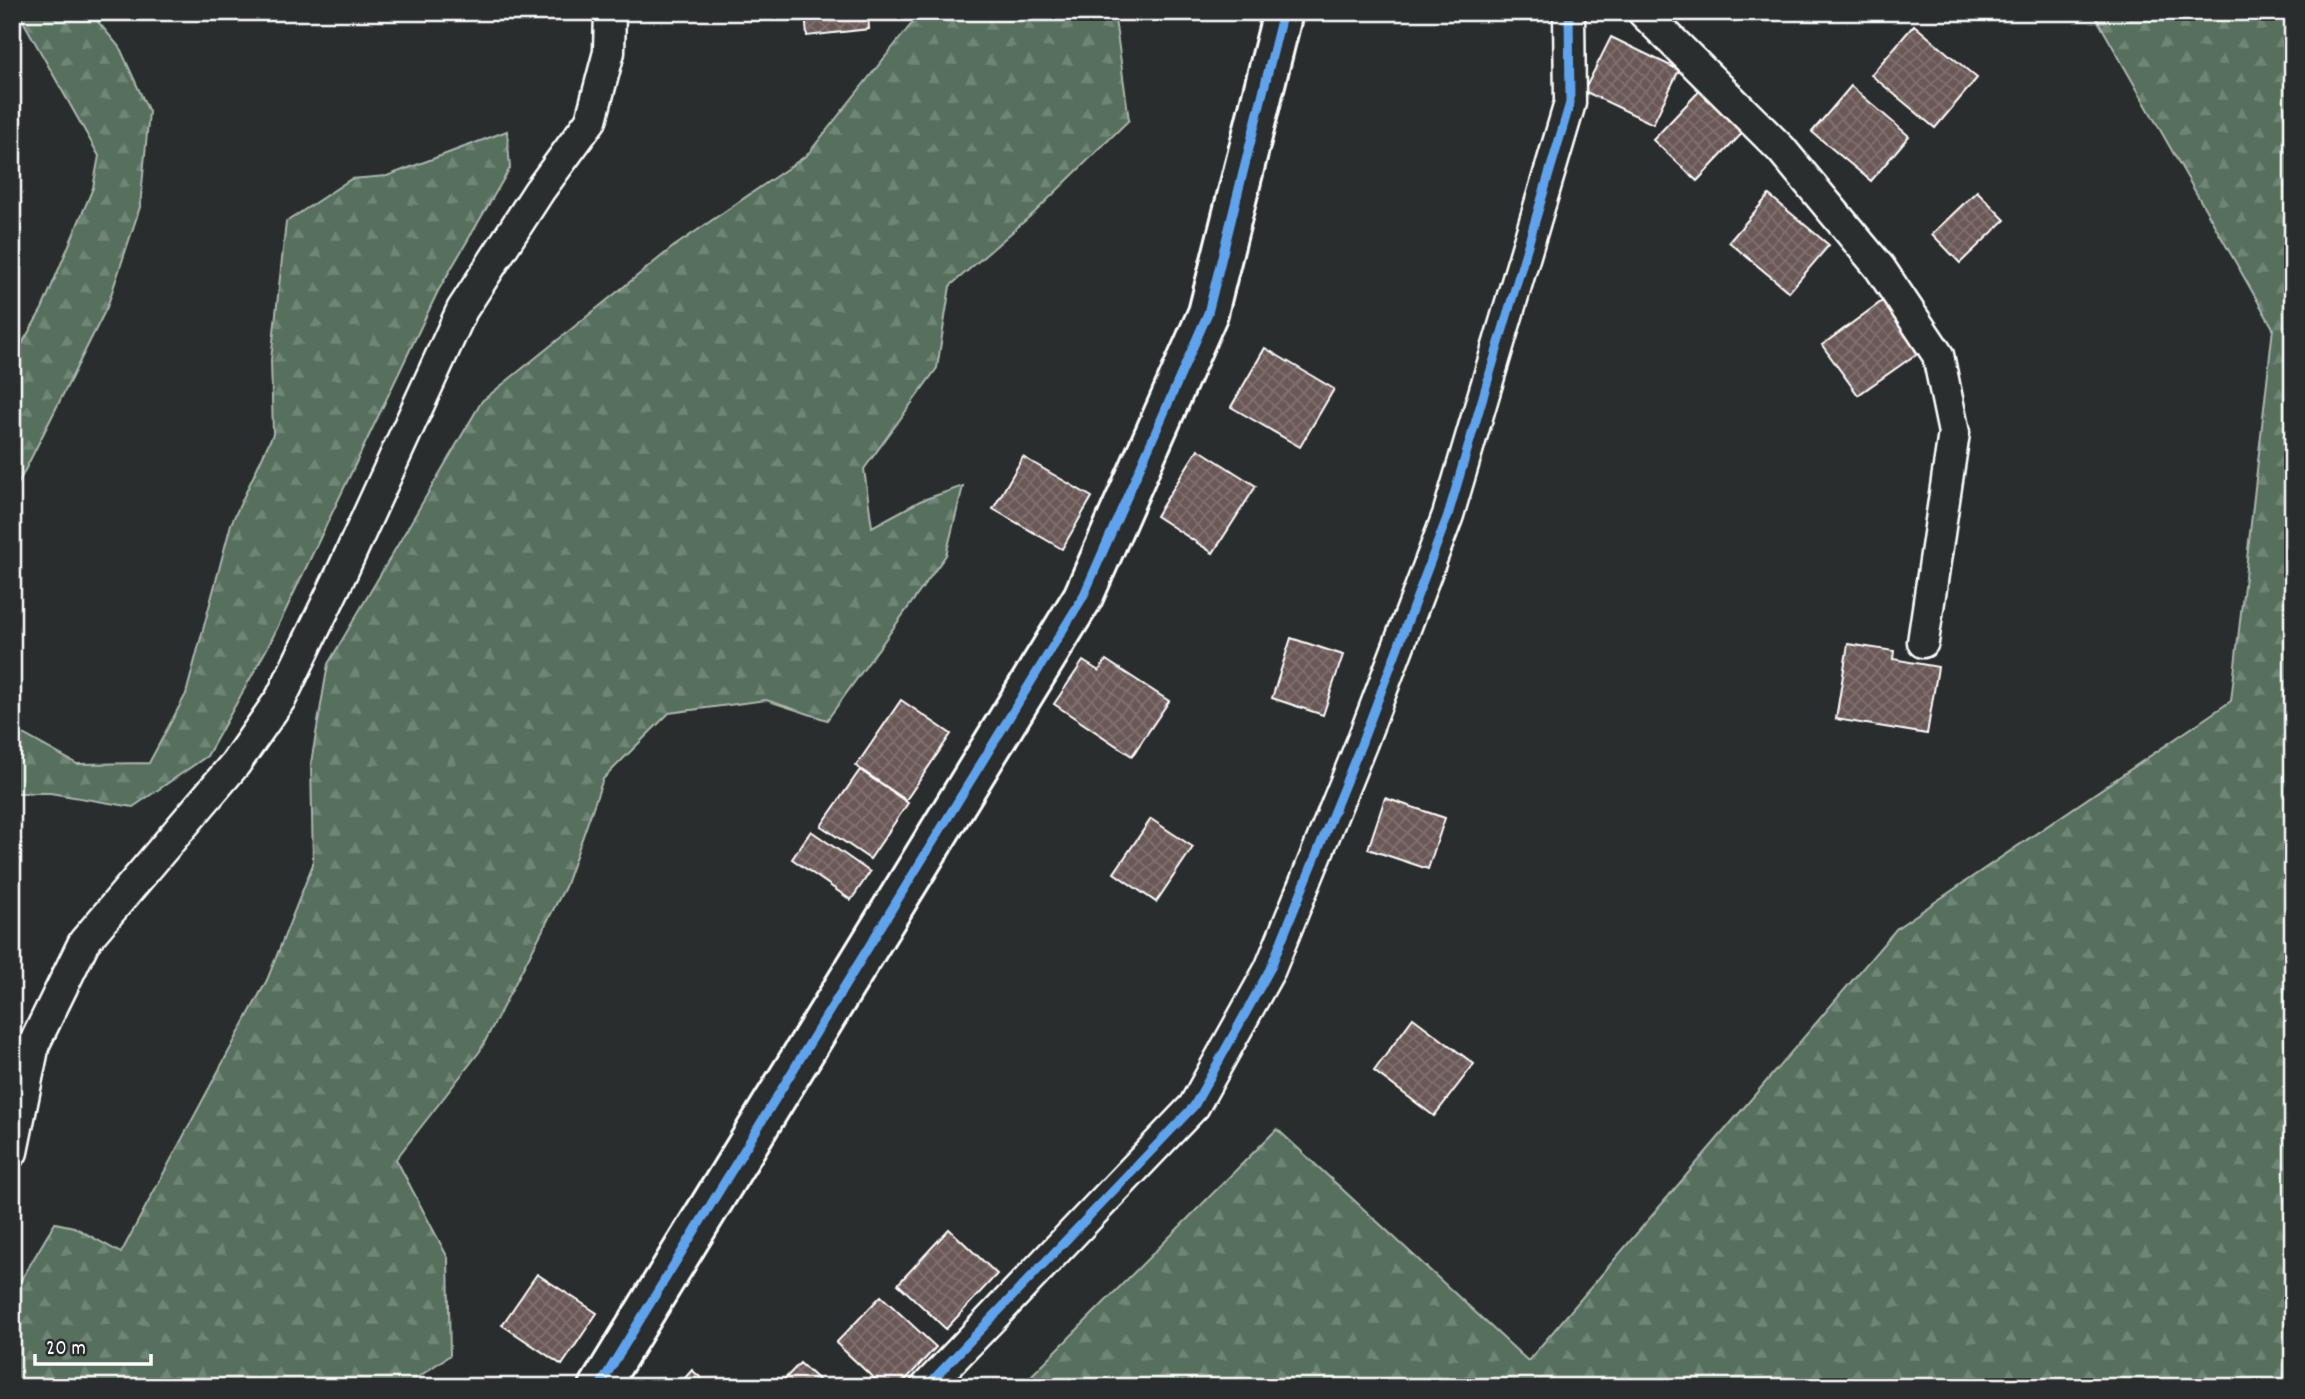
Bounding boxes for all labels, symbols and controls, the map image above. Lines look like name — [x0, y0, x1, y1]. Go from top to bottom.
scale bar — [35, 1322, 150, 1366]
text: 20 m — [46, 1335, 86, 1365]

